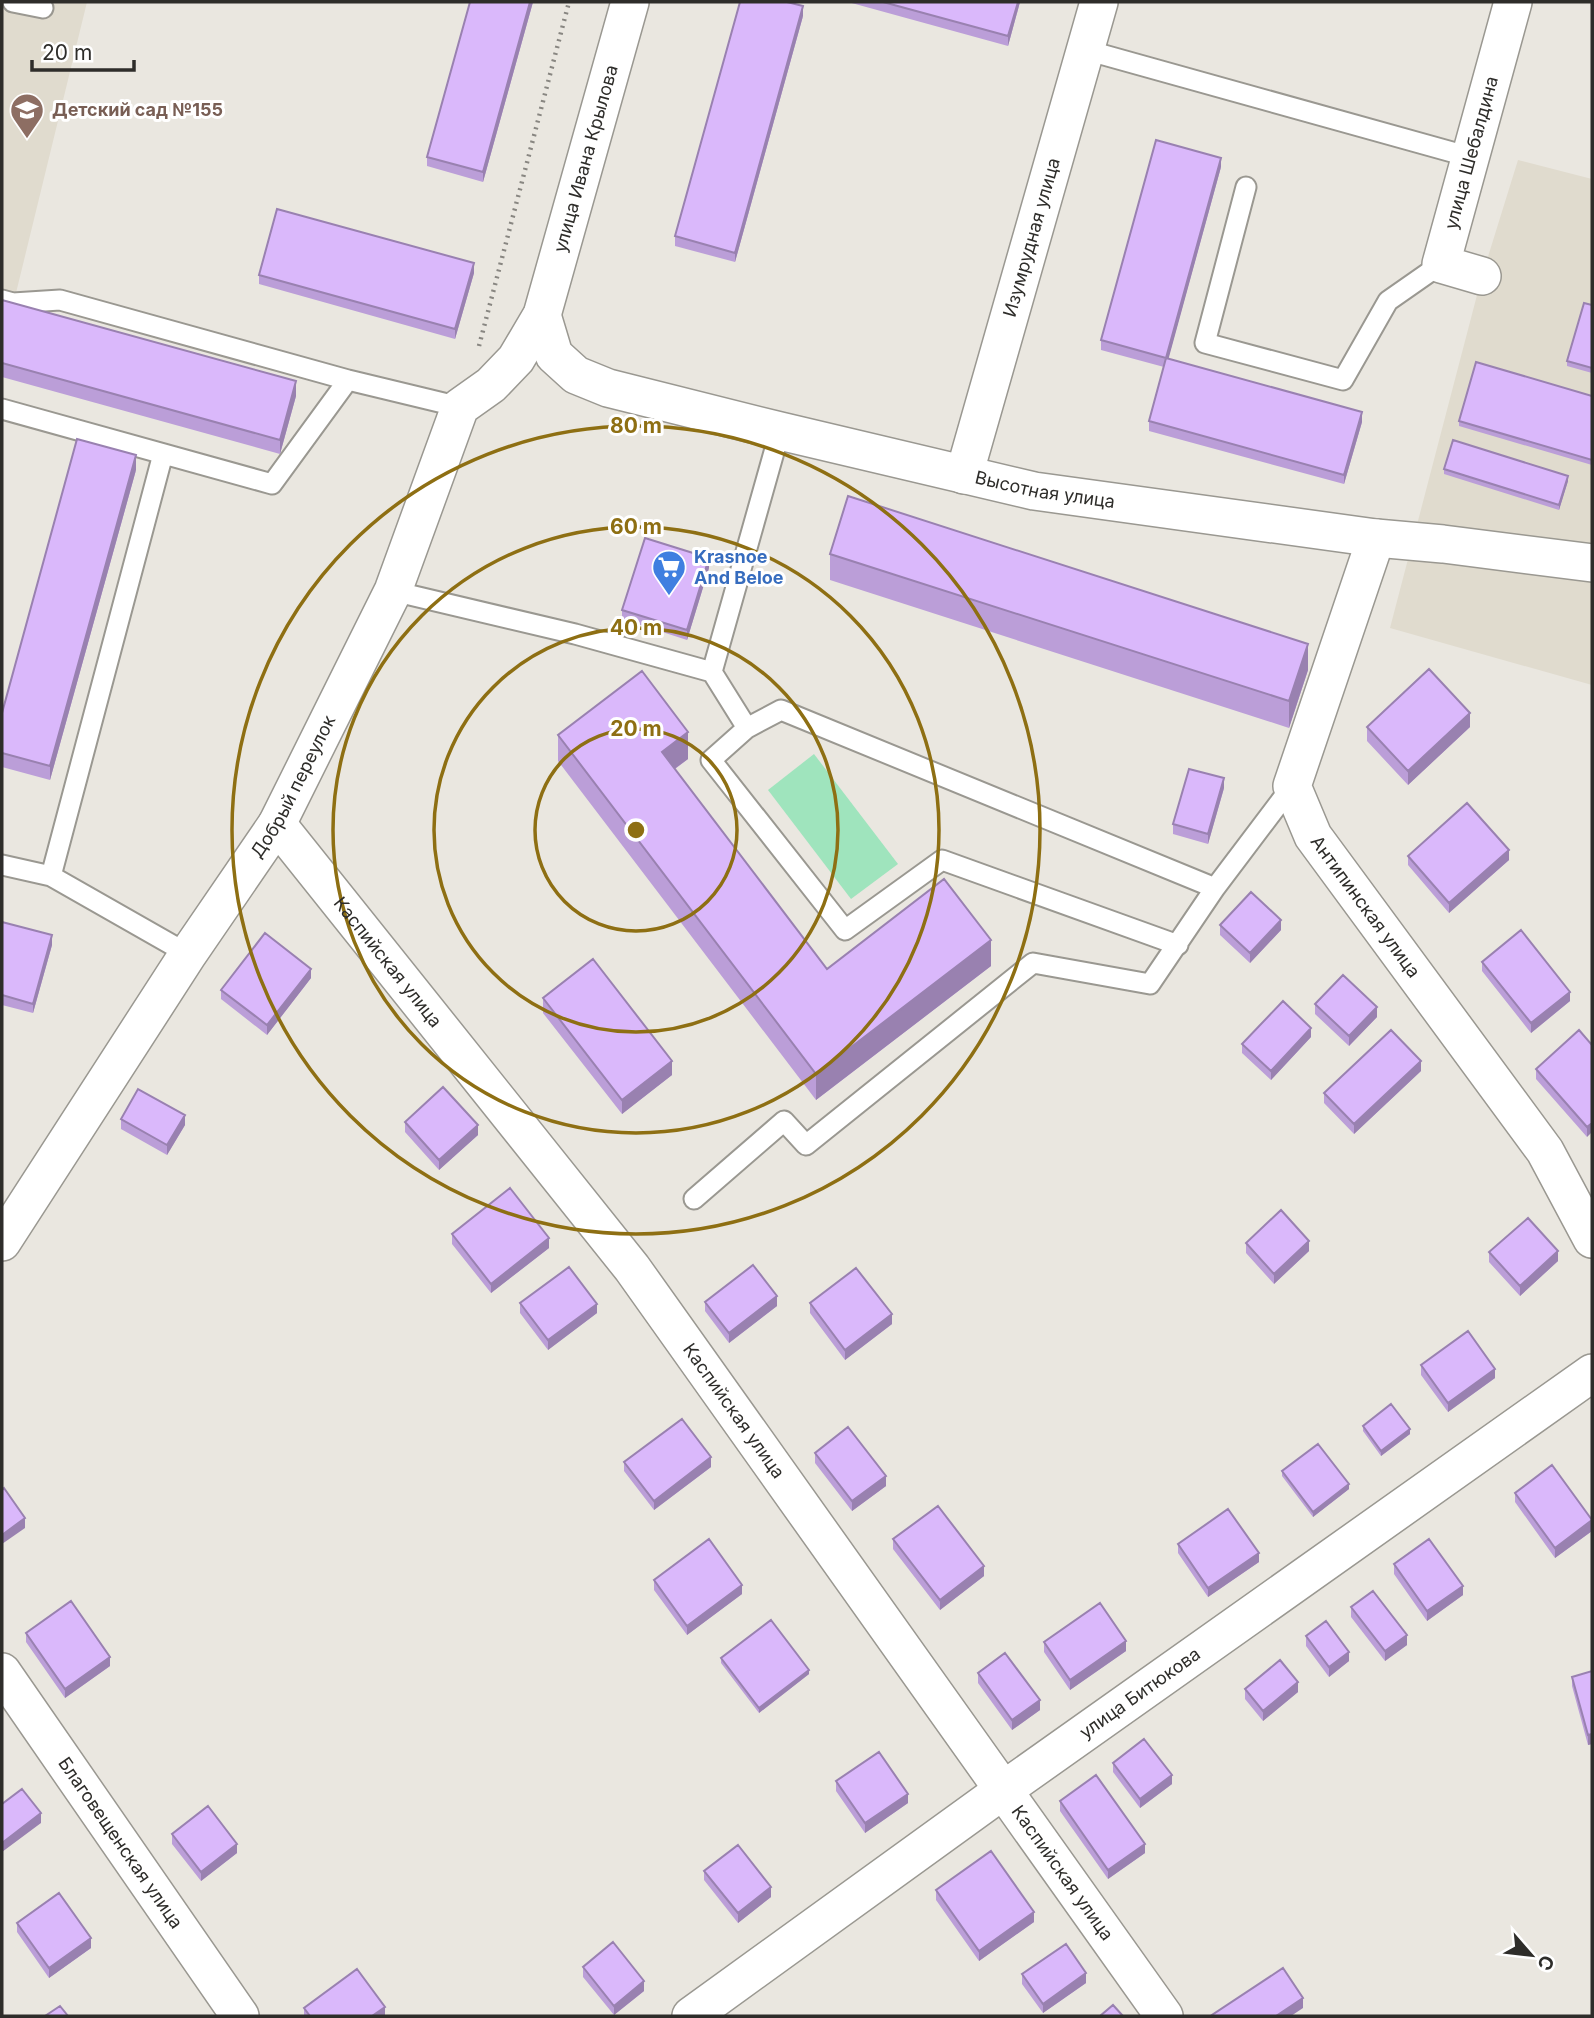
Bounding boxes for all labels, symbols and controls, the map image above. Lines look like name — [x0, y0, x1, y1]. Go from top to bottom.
scale bar — [32, 28, 133, 72]
text: 20 m — [42, 40, 92, 65]
street label: улица Ивана Крылова — [549, 62, 622, 255]
street label: улица Шебалдина — [1440, 74, 1502, 232]
school or university icon: Детский сад №155 — [8, 91, 46, 140]
place label: Детский сад №155 — [52, 99, 223, 120]
street label: Изумрудная улица — [999, 155, 1064, 319]
text: 80 m — [610, 413, 662, 438]
street label: Высотная улица — [973, 466, 1116, 512]
text: 60 m — [610, 514, 662, 539]
place label: Krasnoe And Beloe — [694, 546, 784, 588]
supermarket icon: Krasnoe And Beloe — [650, 548, 688, 597]
text: 40 m — [610, 615, 662, 640]
street label: Добрый переулок — [246, 711, 340, 862]
text: 20 m — [610, 716, 662, 741]
centre of rings — [624, 818, 648, 842]
street label: Антипинская улица — [1306, 832, 1425, 981]
street label: Каспийская улица — [330, 893, 446, 1031]
street label: Каспийская улица — [679, 1339, 789, 1482]
street label: улица Битюкова — [1075, 1643, 1204, 1743]
street label: Благовещенская улица — [54, 1753, 187, 1932]
street label: Каспийская улица — [1008, 1801, 1118, 1944]
north arrow — [1496, 1920, 1566, 1990]
text: С — [1532, 1951, 1559, 1974]

